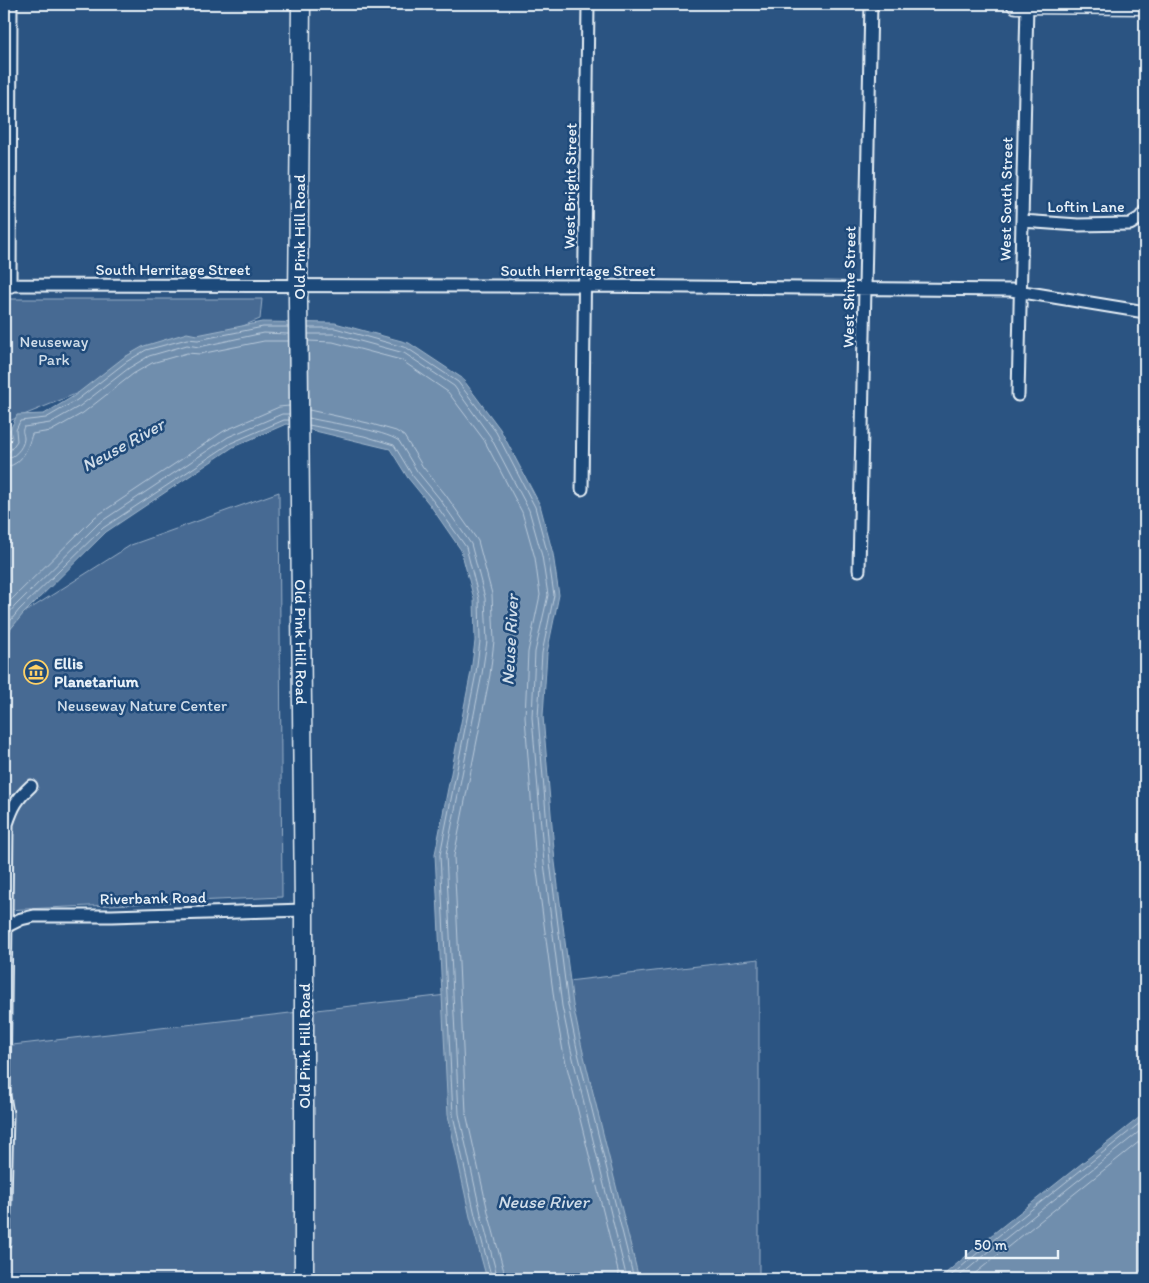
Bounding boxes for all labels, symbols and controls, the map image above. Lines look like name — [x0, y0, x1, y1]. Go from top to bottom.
street label: West Bright Street — [559, 123, 581, 249]
street label: West South Street — [995, 137, 1017, 261]
street label: Old Pink Hill Road — [290, 174, 309, 300]
street label: Loftin Lane — [1047, 197, 1125, 216]
street label: West Shine Street — [838, 226, 860, 348]
street label: South Herritage Street — [96, 260, 250, 279]
street label: South Herritage Street — [501, 261, 655, 280]
park label: Neuseway Park — [20, 332, 89, 369]
water label: Neuse River — [78, 412, 170, 477]
street label: Old Pink Hill Road — [291, 579, 311, 705]
water label: Neuse River — [497, 592, 523, 686]
place label: Ellis Planetarium — [54, 654, 139, 691]
museum icon: Ellis Planetarium — [23, 659, 49, 685]
park label: Neuseway Nature Center — [57, 696, 227, 715]
street label: Riverbank Road — [100, 888, 207, 908]
street label: Old Pink Hill Road — [295, 983, 314, 1109]
water label: Neuse River — [497, 1191, 590, 1213]
scale bar — [966, 1228, 1059, 1260]
text: 50 m — [974, 1236, 1007, 1254]

